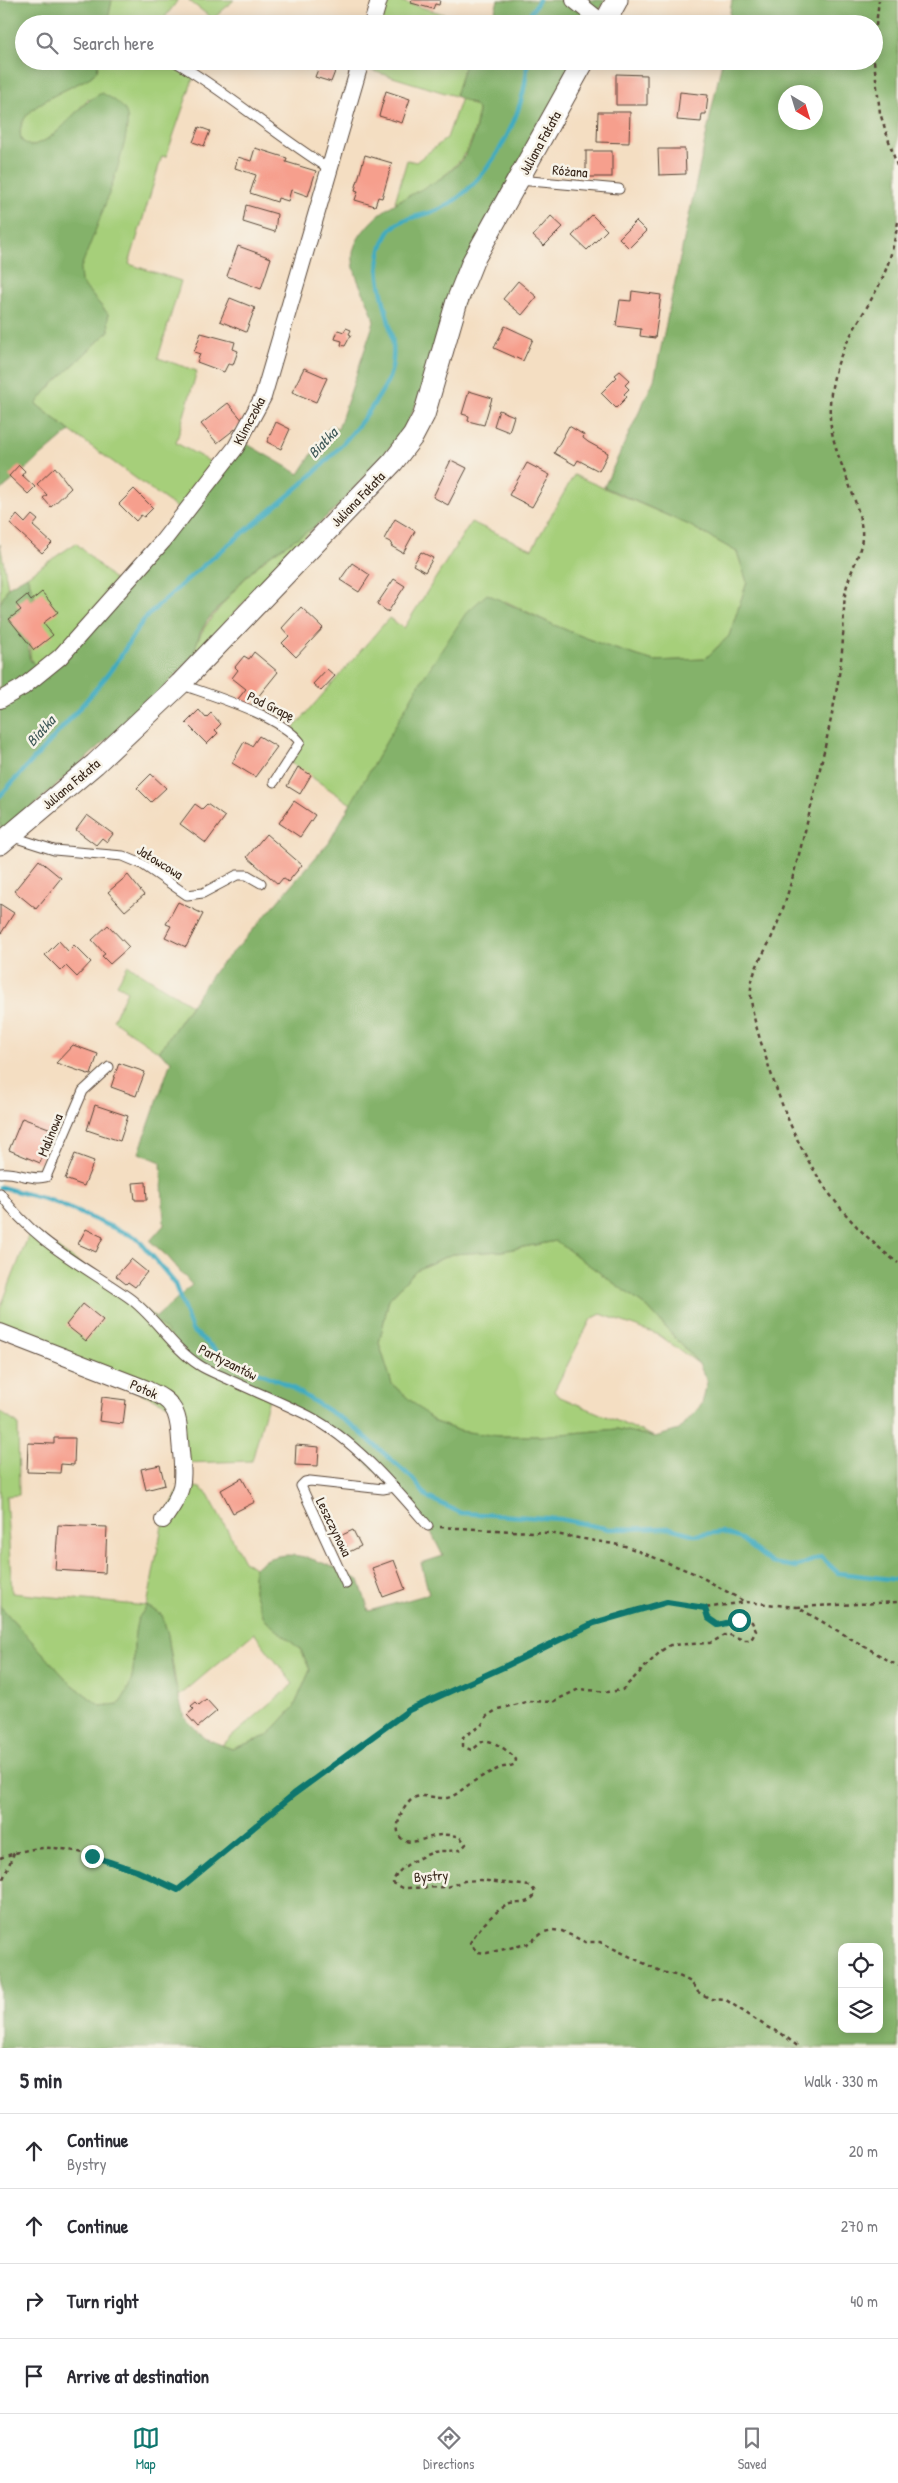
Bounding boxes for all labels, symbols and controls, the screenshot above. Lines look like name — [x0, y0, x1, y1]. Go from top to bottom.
search box — [15, 15, 883, 70]
icon: search — [33, 29, 61, 57]
text: Search here — [73, 30, 154, 56]
north arrow — [778, 85, 823, 130]
street label: Juliana Fałata — [514, 107, 565, 178]
street label: Różana — [552, 159, 589, 182]
street label: Klimczoka — [228, 393, 269, 448]
water label: Białka — [303, 421, 344, 462]
street label: Juliana Fałata — [326, 467, 389, 530]
street label: Pod Grapę — [244, 686, 298, 726]
water label: Białka — [21, 709, 61, 751]
street label: Juliana Fałata — [38, 754, 104, 813]
street label: Jałowcowa — [134, 840, 187, 883]
street label: Malinowa — [32, 1110, 67, 1159]
street label: Partyzantów — [195, 1339, 261, 1385]
street label: Potok — [127, 1374, 161, 1403]
street label: Leszczynowa — [311, 1494, 357, 1560]
route start — [728, 1609, 751, 1632]
route end — [81, 1845, 104, 1868]
street label: Bystry — [413, 1865, 449, 1887]
map controls — [838, 1943, 883, 2033]
button: locate — [838, 1943, 883, 1988]
button: layers — [838, 1988, 883, 2033]
text: 5 min — [20, 2066, 62, 2095]
text: Walk · 330 m — [804, 2070, 878, 2092]
text: Continue — [67, 2127, 128, 2153]
icon: ahead — [20, 2137, 48, 2165]
text: 20 m — [849, 2140, 878, 2162]
text: Bystry — [67, 2153, 106, 2175]
icon: ahead — [20, 2212, 48, 2240]
text: Continue — [67, 2213, 128, 2239]
text: 270 m — [841, 2215, 878, 2237]
icon: right — [20, 2287, 48, 2315]
text: Turn right — [67, 2288, 138, 2314]
text: 40 m — [850, 2290, 878, 2312]
icon: arrive — [20, 2362, 48, 2390]
text: Arrive at destination — [67, 2363, 209, 2389]
tab: Map — [132, 2424, 160, 2473]
tab: Directions — [423, 2424, 474, 2473]
tab: Saved — [738, 2424, 766, 2473]

